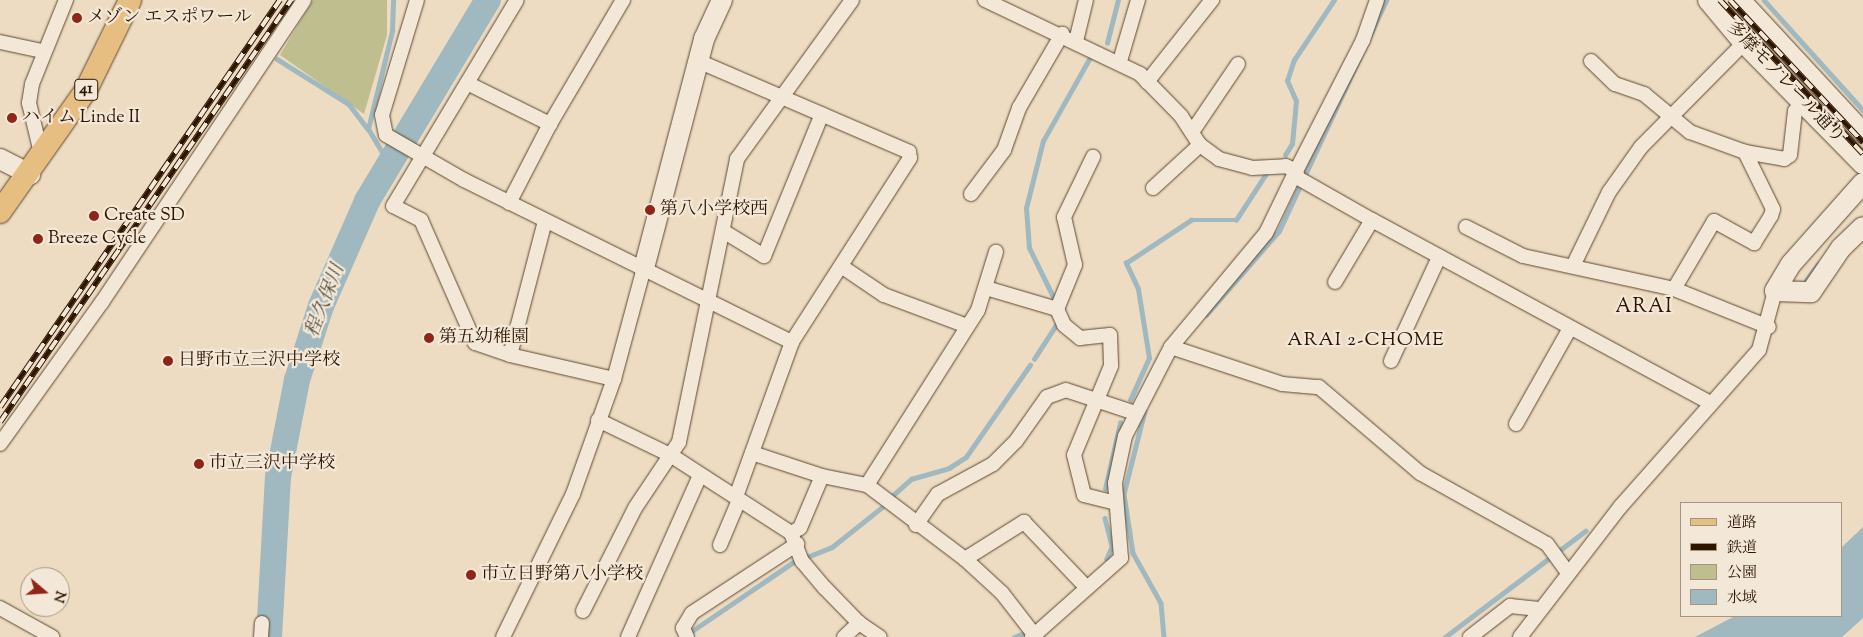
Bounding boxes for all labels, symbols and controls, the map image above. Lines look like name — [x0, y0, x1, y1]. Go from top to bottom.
place label: メゾン エスポワール — [87, 7, 253, 29]
marker: メゾン エスポワール — [71, 12, 83, 24]
street label: 多摩モノレール通り — [1721, 17, 1849, 149]
road number: 41 — [74, 76, 98, 104]
place label: ハイム Linde II — [22, 107, 140, 129]
marker: ハイム Linde II — [6, 112, 18, 124]
place label: 第八小学校西 — [660, 199, 768, 221]
marker: 第八小学校西 — [644, 204, 656, 216]
place label: Create SD — [104, 205, 185, 227]
marker: Create SD — [88, 210, 100, 222]
place label: Breeze Cycle — [48, 228, 146, 250]
marker: Breeze Cycle — [32, 233, 44, 245]
water label: 程久保川 — [302, 261, 350, 341]
district label: ARAI — [1615, 295, 1673, 319]
place label: 第五幼稚園 — [439, 327, 529, 349]
district label: ARAI 2-CHOME — [1286, 330, 1446, 352]
marker: 第五幼稚園 — [423, 332, 435, 344]
place label: 日野市立三沢中学校 — [178, 350, 340, 372]
marker: 日野市立三沢中学校 — [162, 355, 174, 367]
place label: 市立三沢中学校 — [209, 453, 335, 475]
marker: 市立三沢中学校 — [193, 458, 205, 470]
legend — [1680, 502, 1843, 617]
text: 道路 — [1727, 513, 1757, 534]
text: 鉄道 — [1727, 538, 1757, 559]
text: 公園 — [1727, 563, 1757, 584]
place label: 市立日野第八小学校 — [481, 564, 643, 586]
north arrow — [20, 567, 70, 617]
marker: 市立日野第八小学校 — [465, 569, 477, 581]
text: N — [47, 588, 70, 605]
text: 水域 — [1727, 588, 1757, 609]

